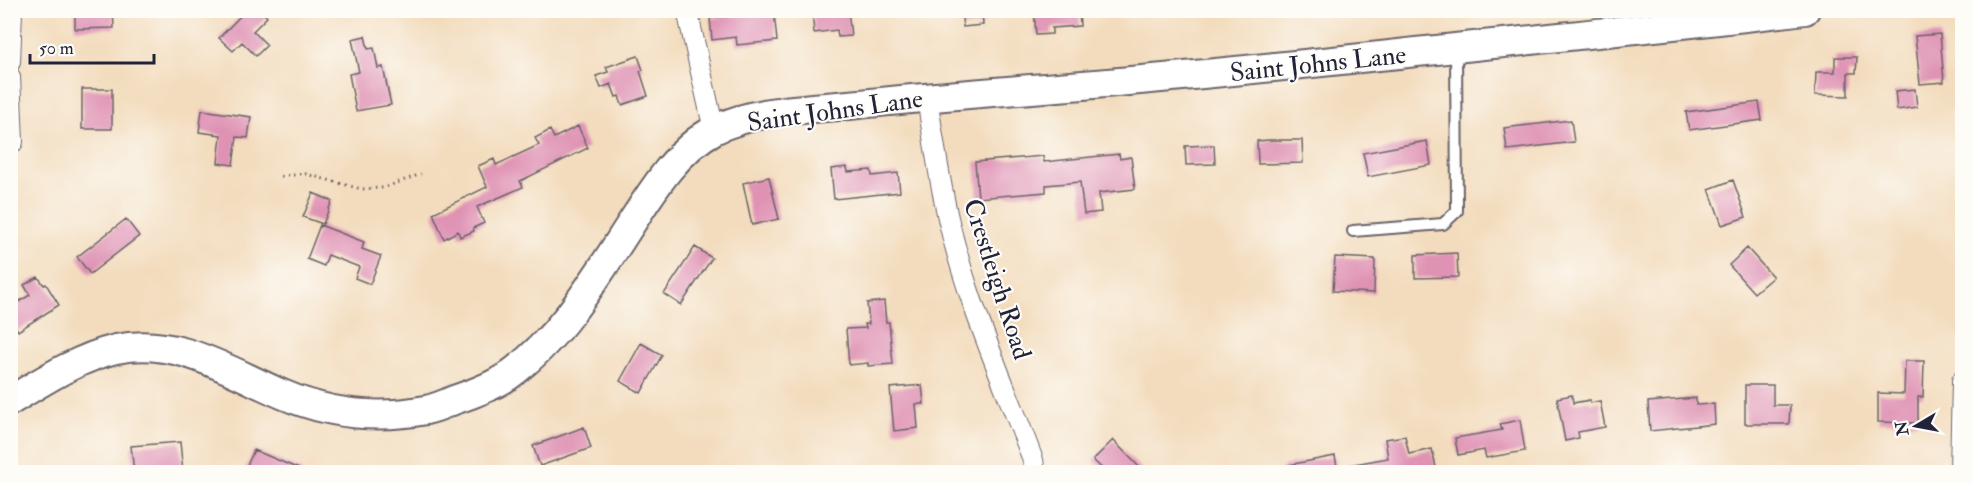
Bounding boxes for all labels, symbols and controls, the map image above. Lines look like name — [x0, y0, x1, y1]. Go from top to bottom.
scale bar — [30, 27, 154, 65]
text: 50 m — [39, 37, 74, 60]
street label: Saint Johns Lane — [1228, 39, 1408, 89]
street label: Saint Johns Lane — [745, 83, 925, 139]
street label: Crestleigh Road — [956, 195, 1038, 364]
north arrow — [1886, 396, 1946, 456]
text: N — [1891, 419, 1913, 438]

